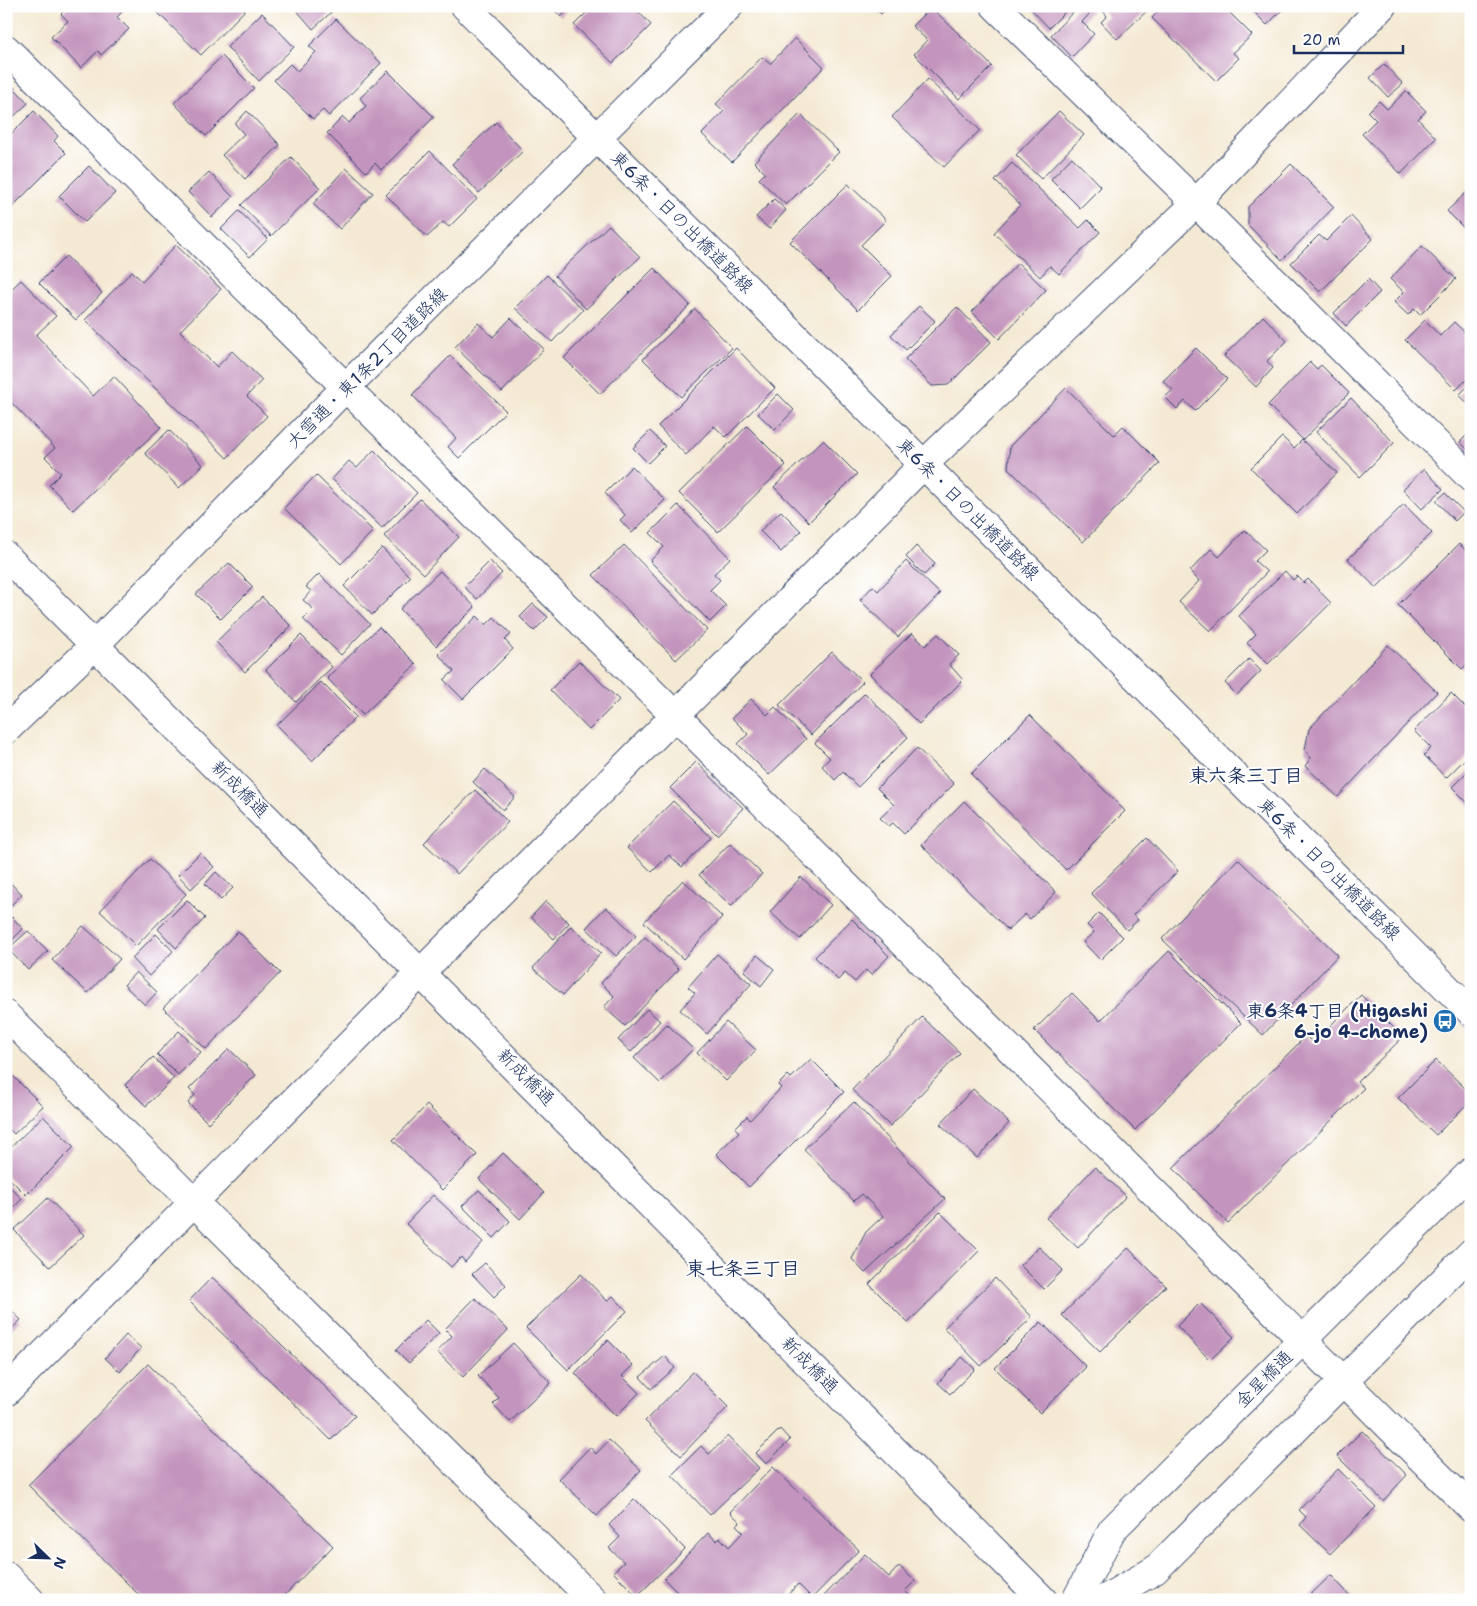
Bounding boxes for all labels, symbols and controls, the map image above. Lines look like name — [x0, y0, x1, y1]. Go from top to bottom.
scale bar — [1294, 22, 1403, 54]
text: 20 m — [1302, 30, 1341, 50]
street label: 東6条・日の出橋道路線 — [605, 145, 759, 299]
street label: 大雪通・東1条2丁目道路線 — [281, 282, 453, 454]
street label: 東6条・日の出橋道路線 — [891, 432, 1045, 586]
street label: 新成橋通 — [206, 755, 274, 823]
district label: 東六条三丁目 — [1189, 763, 1303, 788]
street label: 東6条・日の出橋道路線 — [1252, 792, 1406, 946]
place label: 東6条4丁目 (Higashi 6-jo 4-chome) — [1247, 999, 1428, 1044]
bus stop icon: 東6条4丁目 (Higashi 6-jo 4-chome) — [1432, 1008, 1458, 1034]
street label: 新成橋通 — [492, 1043, 560, 1111]
district label: 東七条三丁目 — [686, 1256, 800, 1281]
street label: 新成橋通 — [776, 1331, 844, 1399]
street label: 金星橋通 — [1230, 1345, 1298, 1413]
north arrow — [22, 1534, 72, 1584]
text: N — [50, 1554, 70, 1572]

